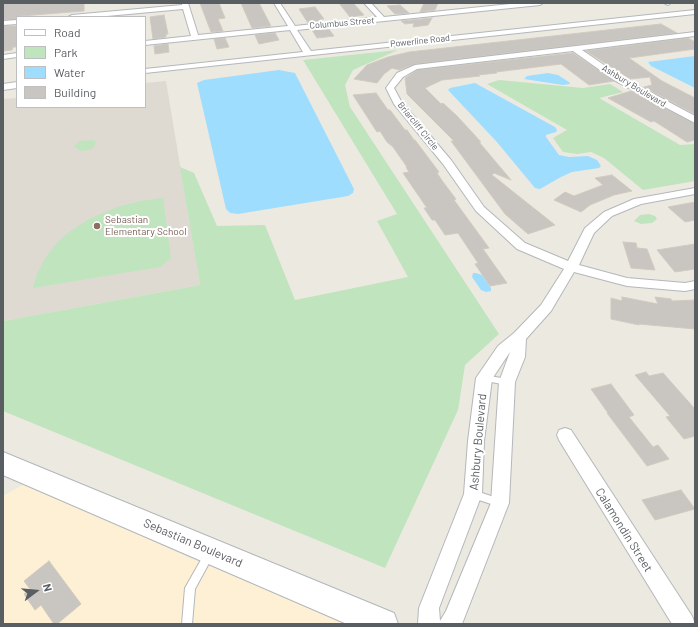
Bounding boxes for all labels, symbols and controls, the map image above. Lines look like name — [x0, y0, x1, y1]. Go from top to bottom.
street label: Columbus Street — [309, 15, 375, 31]
legend — [16, 16, 146, 108]
text: Road — [54, 25, 81, 39]
street label: Powerline Road — [390, 32, 450, 50]
text: Park — [54, 45, 78, 59]
street label: Ashbury Boulevard — [600, 63, 668, 109]
text: Water — [54, 65, 85, 79]
text: Building — [54, 85, 96, 99]
street label: Briarcliff Circle — [395, 100, 441, 152]
place label: Sebastian Elementary School — [105, 214, 186, 238]
marker: Sebastian Elementary School — [92, 221, 102, 231]
street label: Ashbury Boulevard — [467, 393, 489, 491]
street label: Calamondin Street — [592, 485, 656, 575]
street label: Sebastian Boulevard — [141, 516, 245, 570]
north arrow — [16, 571, 56, 611]
text: N — [41, 582, 55, 593]

